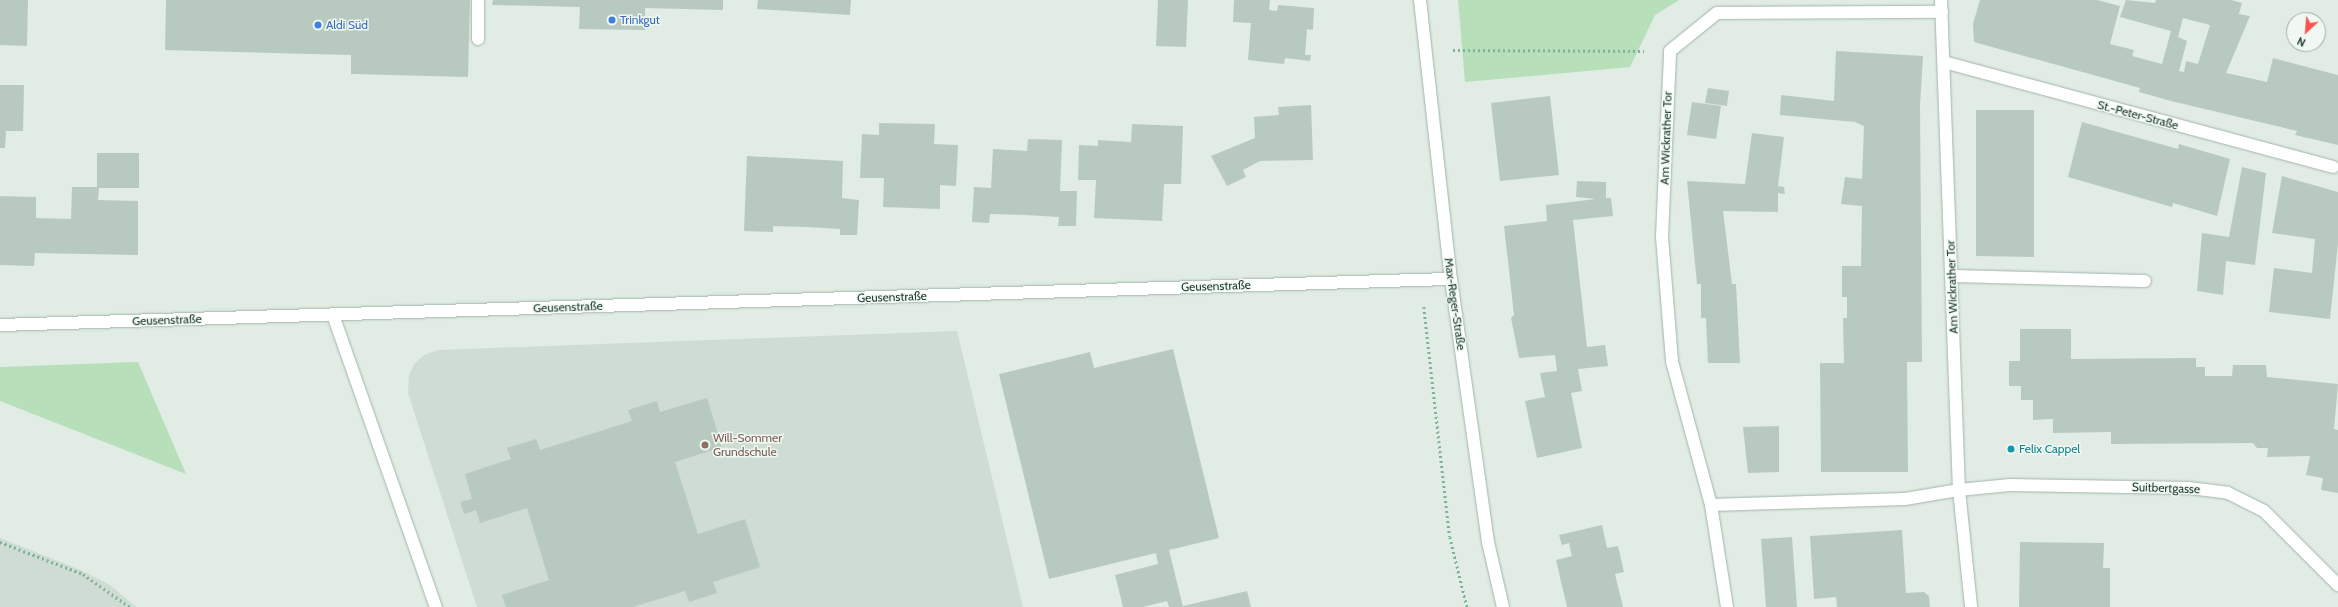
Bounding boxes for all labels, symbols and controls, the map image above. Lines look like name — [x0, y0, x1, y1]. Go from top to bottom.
north arrow — [2286, 12, 2326, 52]
place label: Trinkgut — [620, 13, 660, 27]
marker: Trinkgut — [607, 15, 617, 25]
place label: Aldi Süd — [326, 18, 368, 32]
marker: Aldi Süd — [313, 20, 323, 30]
text: N — [2295, 34, 2308, 50]
street label: Am Wickrather Tor — [1657, 91, 1675, 185]
street label: St.-Peter-Straße — [2096, 97, 2180, 133]
street label: Am Wickrather Tor — [1943, 240, 1961, 334]
street label: Max-Reger-Straße — [1441, 257, 1469, 351]
street label: Geusenstraße — [1181, 278, 1251, 294]
street label: Geusenstraße — [857, 289, 927, 305]
street label: Geusenstraße — [533, 299, 603, 315]
street label: Geusenstraße — [132, 312, 202, 328]
place label: Will-Sommer Grundschule — [713, 431, 782, 459]
marker: Will-Sommer Grundschule — [700, 440, 710, 450]
place label: Felix Cappel — [2019, 442, 2080, 456]
marker: Felix Cappel — [2006, 444, 2016, 454]
street label: Suitbertgasse — [2132, 480, 2200, 496]

